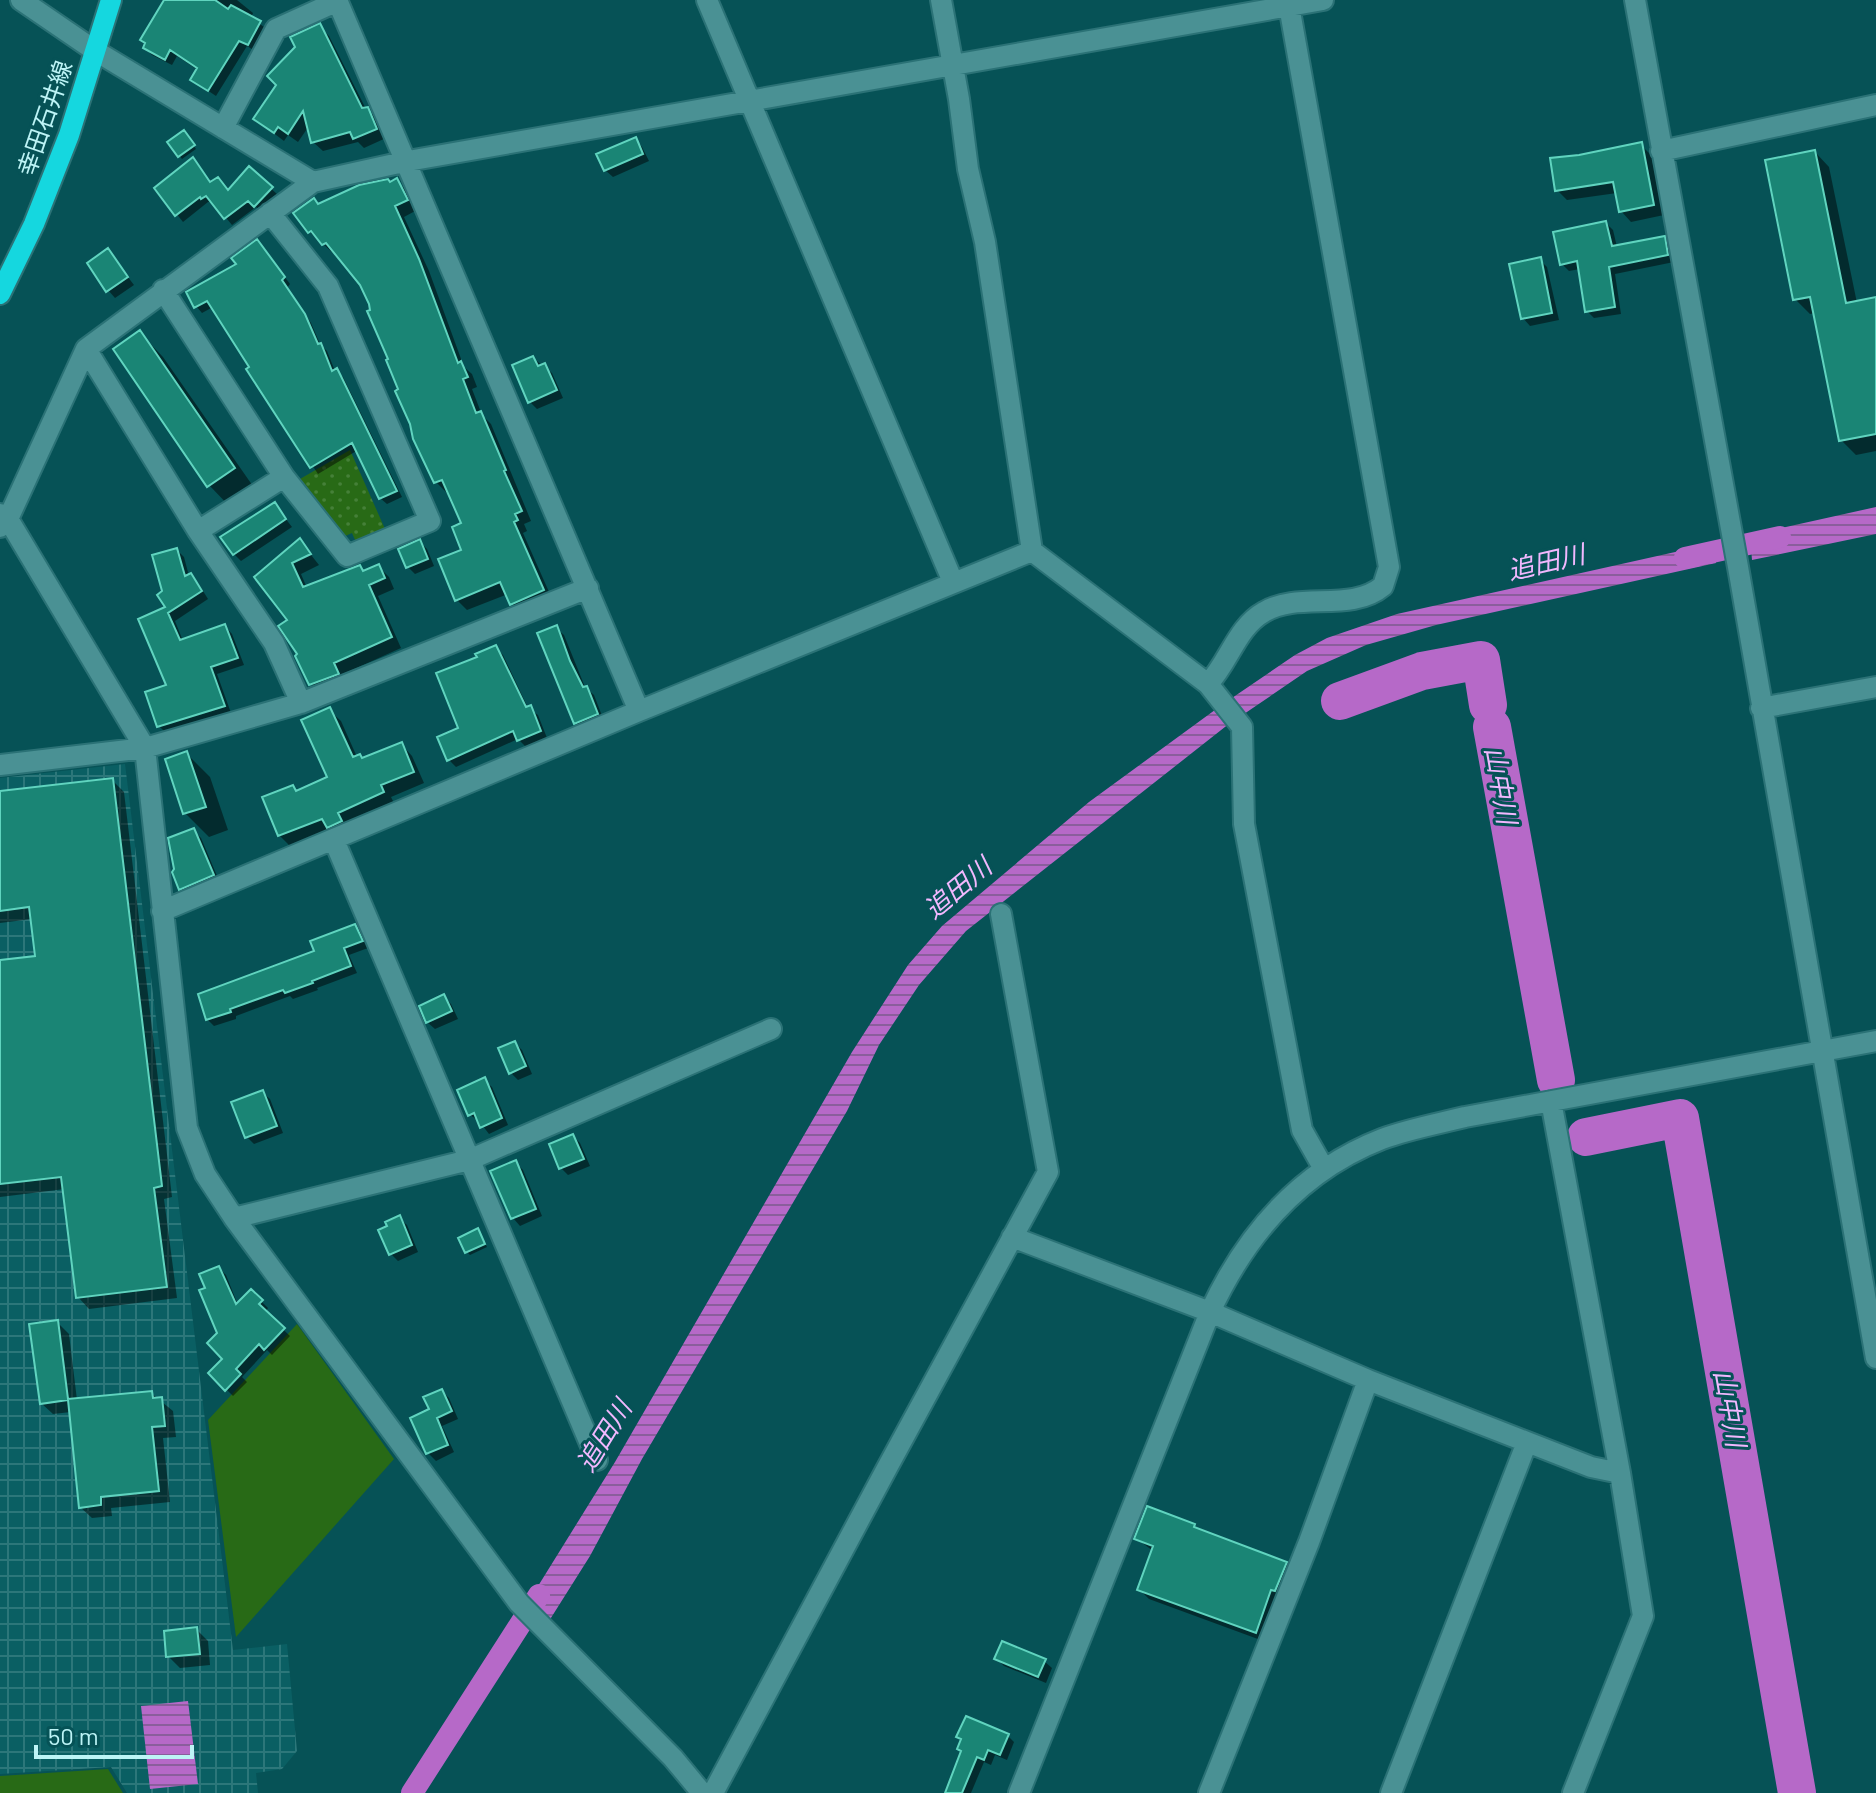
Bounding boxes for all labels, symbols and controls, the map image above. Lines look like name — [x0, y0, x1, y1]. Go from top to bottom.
street label: 幸田石井線 — [11, 57, 77, 179]
water label: 追田川 — [1505, 536, 1590, 585]
water label: 山中川 — [1480, 744, 1525, 829]
water label: 追田川 — [917, 848, 999, 924]
water label: 山中川 — [1709, 1367, 1754, 1452]
water label: 追田川 — [569, 1391, 638, 1476]
scale bar — [36, 1709, 192, 1759]
text: 50 m — [48, 1721, 99, 1750]

